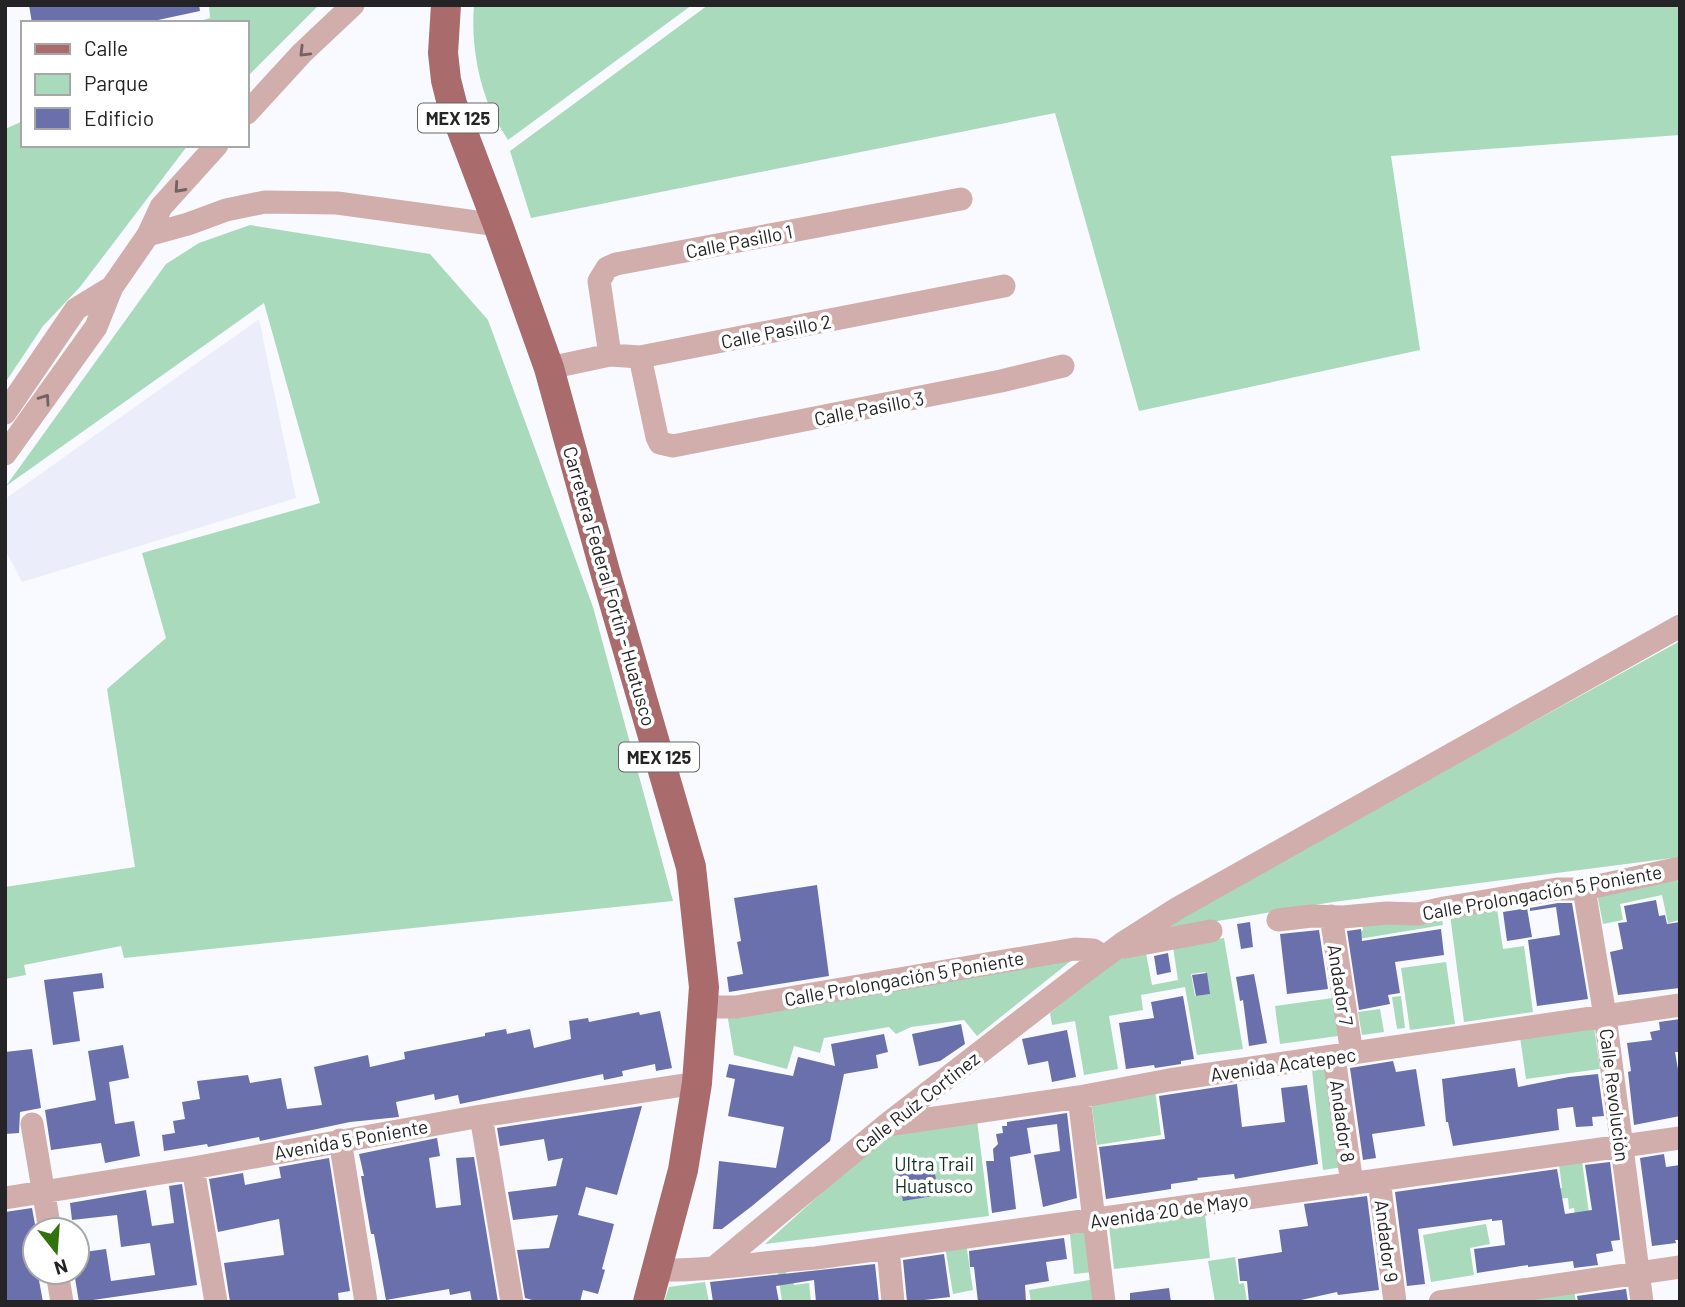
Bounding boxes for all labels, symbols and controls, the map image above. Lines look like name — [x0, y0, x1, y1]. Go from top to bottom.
legend — [21, 21, 248, 147]
text: Calle — [84, 35, 128, 60]
one-way arrow — [299, 44, 312, 57]
text: Parque — [84, 70, 149, 95]
road number: MEX 125 — [418, 104, 498, 132]
text: Edificio — [84, 105, 154, 130]
one-way arrow — [174, 179, 187, 192]
street label: Calle Pasillo 1 — [684, 219, 794, 263]
street label: Calle Pasillo 2 — [719, 309, 833, 353]
street label: Calle Pasillo 3 — [812, 386, 926, 430]
one-way arrow — [37, 394, 49, 406]
street label: Carretera Federal Fortín - Huatusco — [559, 443, 661, 729]
road number: MEX 125 — [619, 742, 699, 772]
street label: Calle Prolongación 5 Poniente — [1420, 860, 1664, 924]
street label: Andador 7 — [1323, 943, 1359, 1027]
street label: Calle Prolongación 5 Poniente — [782, 946, 1026, 1010]
street label: Calle Revolución — [1595, 1027, 1635, 1163]
street label: Avenida Acatepec — [1209, 1042, 1357, 1086]
street label: Calle Ruíz Cortinez — [850, 1046, 984, 1158]
street label: Andador 8 — [1326, 1078, 1360, 1164]
street label: Avenida 5 Poniente — [272, 1114, 430, 1164]
park label: Ultra Trail Huatusco — [894, 1152, 974, 1197]
street label: Avenida 20 de Mayo — [1088, 1187, 1250, 1233]
street label: Andador 9 — [1371, 1198, 1403, 1284]
north arrow — [21, 1216, 91, 1286]
text: N — [52, 1255, 71, 1281]

